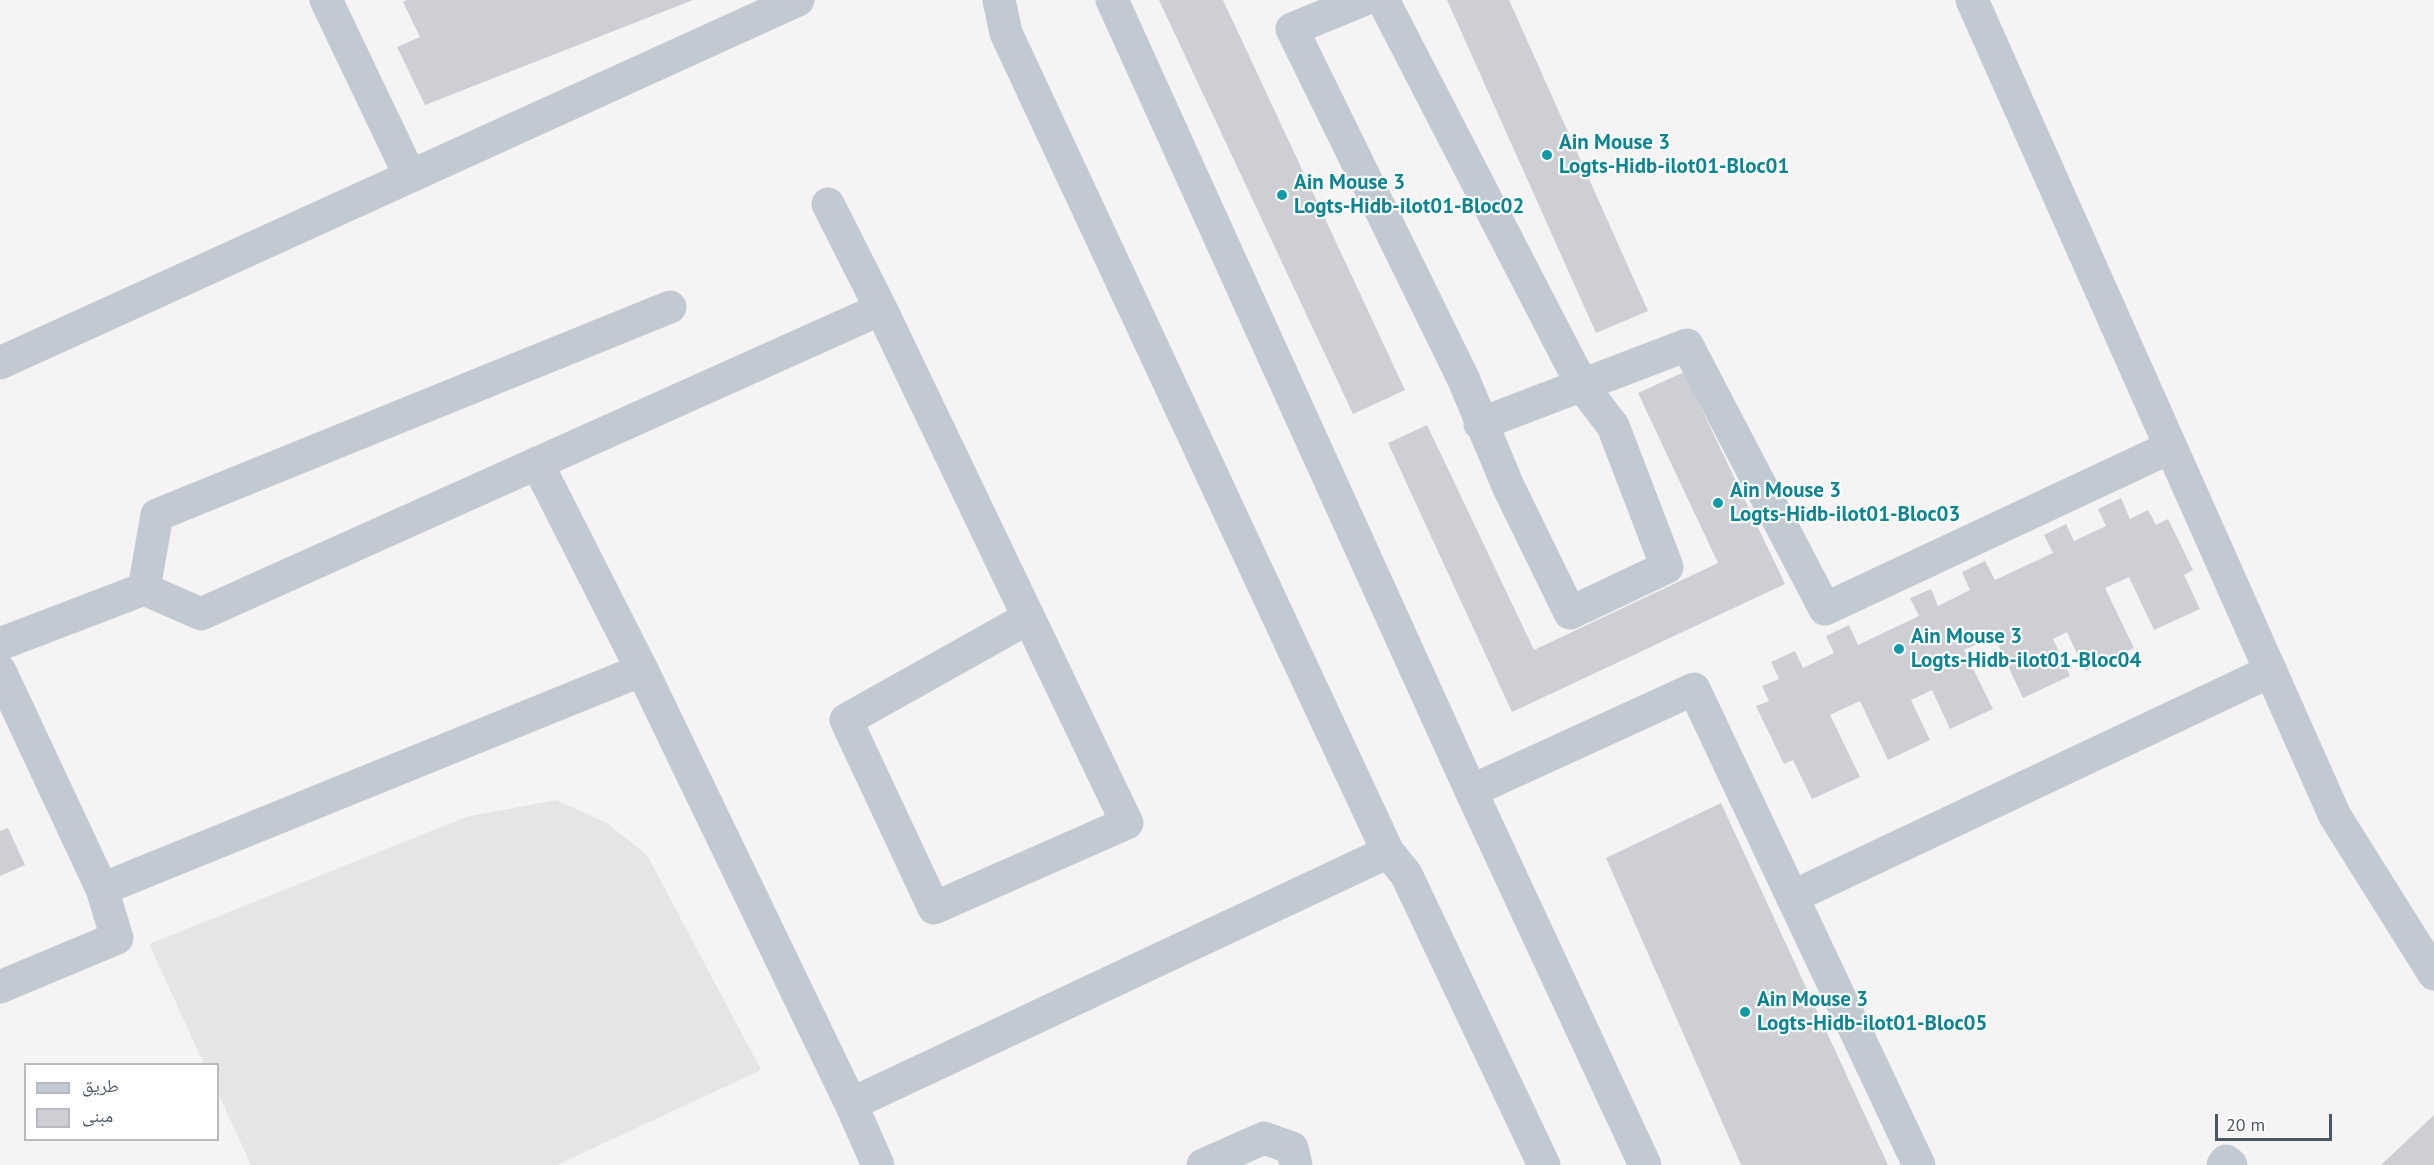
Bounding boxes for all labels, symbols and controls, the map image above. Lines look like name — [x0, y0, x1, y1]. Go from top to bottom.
place label: Ain Mouse 3 Logts-Hidb-ilot01-Bloc01 — [1559, 130, 1789, 180]
marker: Ain Mouse 3 Logts-Hidb-ilot01-Bloc01 — [1540, 148, 1554, 162]
place label: Ain Mouse 3 Logts-Hidb-ilot01-Bloc02 — [1294, 170, 1524, 220]
marker: Ain Mouse 3 Logts-Hidb-ilot01-Bloc02 — [1275, 188, 1289, 202]
place label: Ain Mouse 3 Logts-Hidb-ilot01-Bloc03 — [1730, 478, 1960, 528]
marker: Ain Mouse 3 Logts-Hidb-ilot01-Bloc03 — [1711, 496, 1725, 510]
place label: Ain Mouse 3 Logts-Hidb-ilot01-Bloc04 — [1911, 624, 2141, 674]
marker: Ain Mouse 3 Logts-Hidb-ilot01-Bloc04 — [1892, 642, 1906, 656]
place label: Ain Mouse 3 Logts-Hidb-ilot01-Bloc05 — [1757, 987, 1987, 1037]
marker: Ain Mouse 3 Logts-Hidb-ilot01-Bloc05 — [1738, 1005, 1752, 1019]
legend — [24, 1063, 219, 1141]
text: طريق — [82, 1074, 119, 1097]
scale bar — [2218, 1102, 2335, 1140]
text: مبنى — [82, 1104, 113, 1127]
text: 20 m — [2226, 1113, 2265, 1136]

